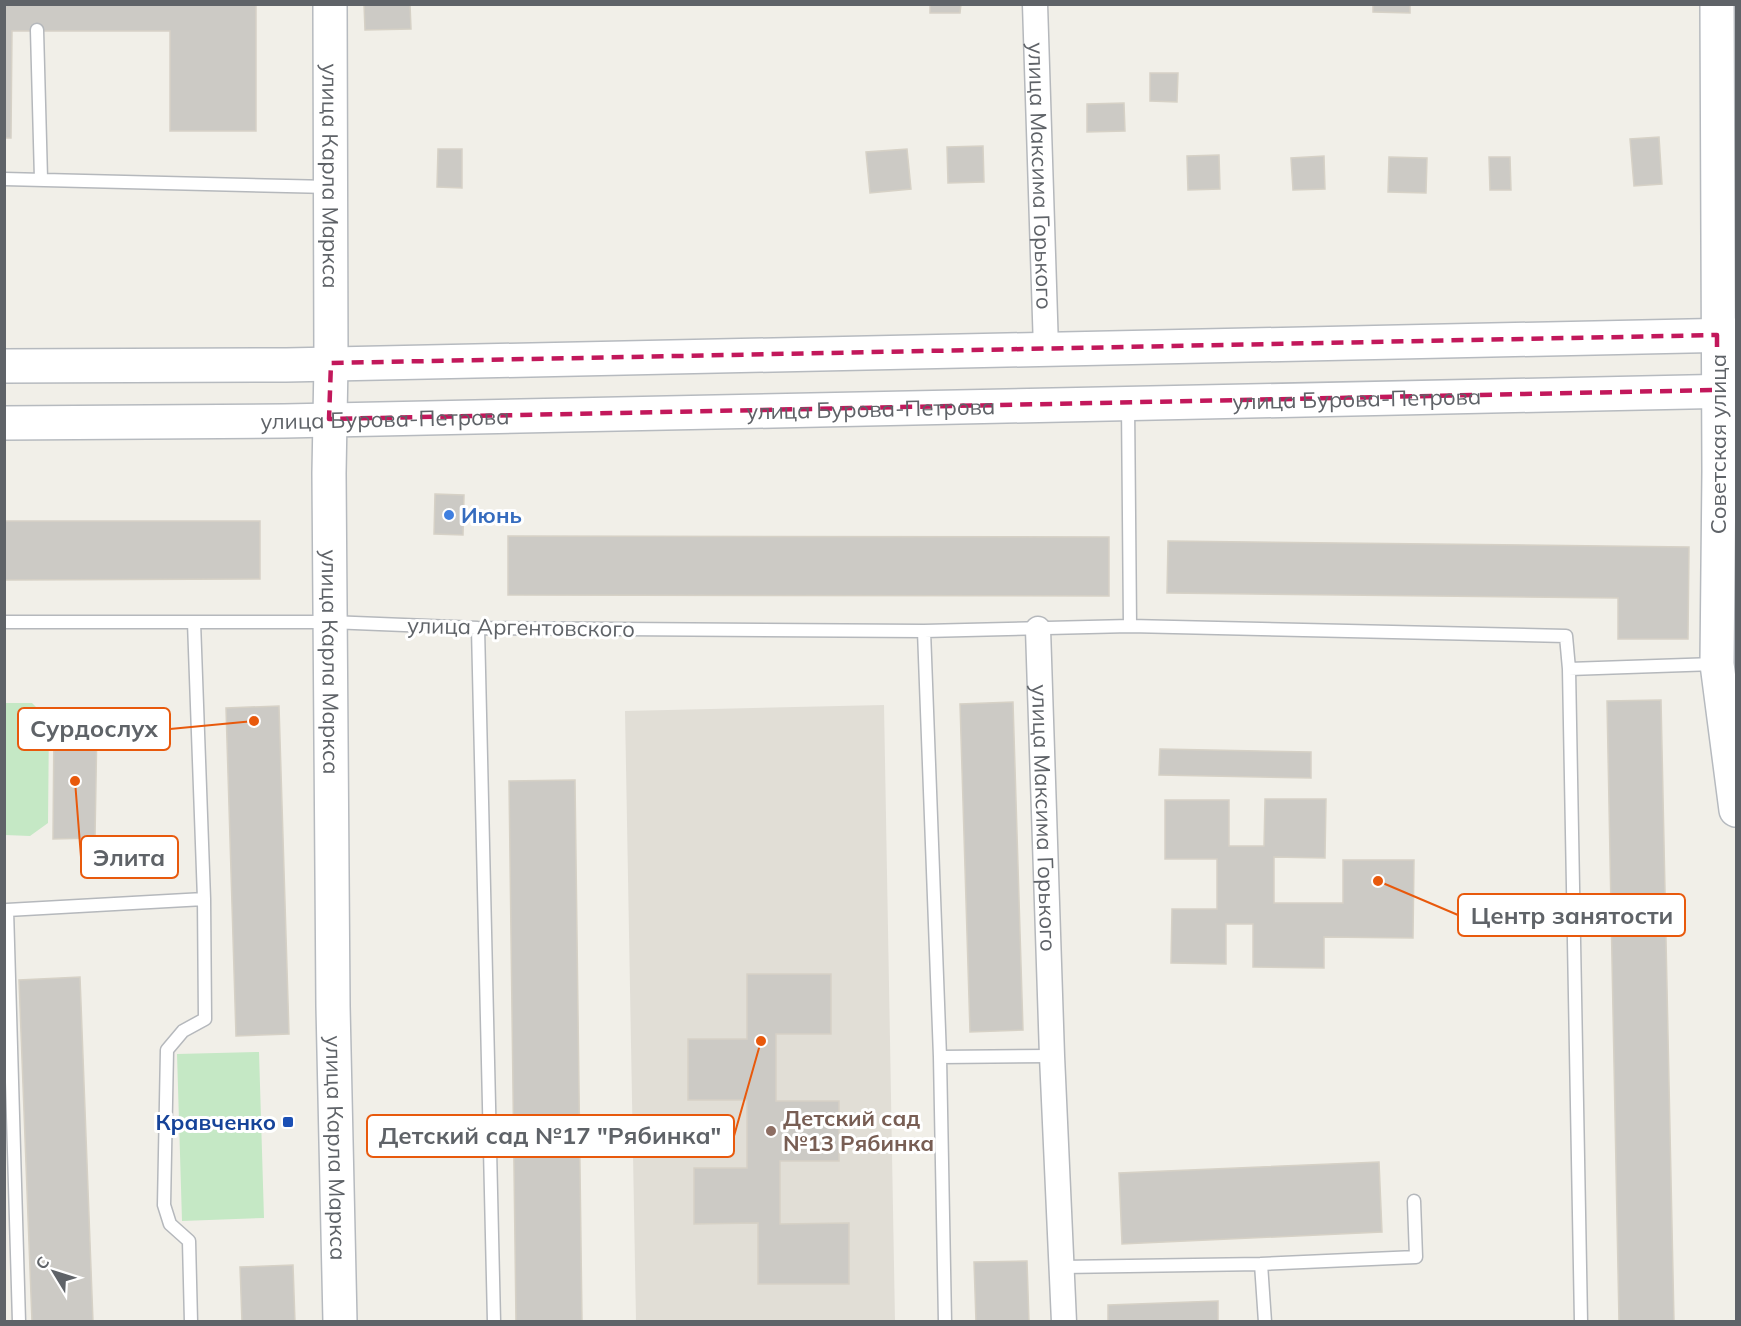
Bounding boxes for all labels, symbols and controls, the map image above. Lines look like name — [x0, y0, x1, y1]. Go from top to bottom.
street label: улица Максима Горького — [1022, 42, 1059, 310]
street label: улица Карла Маркса — [316, 63, 345, 289]
street label: Советская улица — [1704, 354, 1732, 534]
street label: улица Бурова-Петрова — [1232, 382, 1482, 415]
street label: улица Бурова-Петрова — [746, 392, 996, 425]
street label: улица Бурова-Петрова — [260, 402, 510, 435]
place label: Июнь — [461, 501, 522, 529]
marker: Июнь — [442, 508, 456, 522]
street label: улица Карла Маркса — [316, 549, 345, 775]
street label: улица Аргентовского — [407, 611, 635, 643]
street label: улица Максима Горького — [1026, 684, 1063, 952]
callout: Сурдослух — [18, 708, 170, 750]
text: Сурдослух — [30, 713, 159, 743]
callout: Элита — [81, 836, 178, 878]
text: Элита — [93, 842, 165, 872]
callout: Центр занятости — [1458, 894, 1685, 936]
text: Центр занятости — [1471, 900, 1673, 930]
street label: улица Карла Маркса — [320, 1035, 353, 1261]
place label: Детский сад №13 Рябинка — [783, 1104, 934, 1157]
place label: Кравченко — [155, 1108, 276, 1136]
marker: Кравченко — [281, 1115, 295, 1129]
callout: Детский сад №17 "Рябинка" — [367, 1115, 734, 1157]
text: Детский сад №17 "Рябинка" — [379, 1120, 721, 1150]
marker: Детский сад №13 Рябинка — [764, 1124, 778, 1138]
north arrow — [24, 1242, 84, 1302]
text: С — [31, 1252, 53, 1273]

